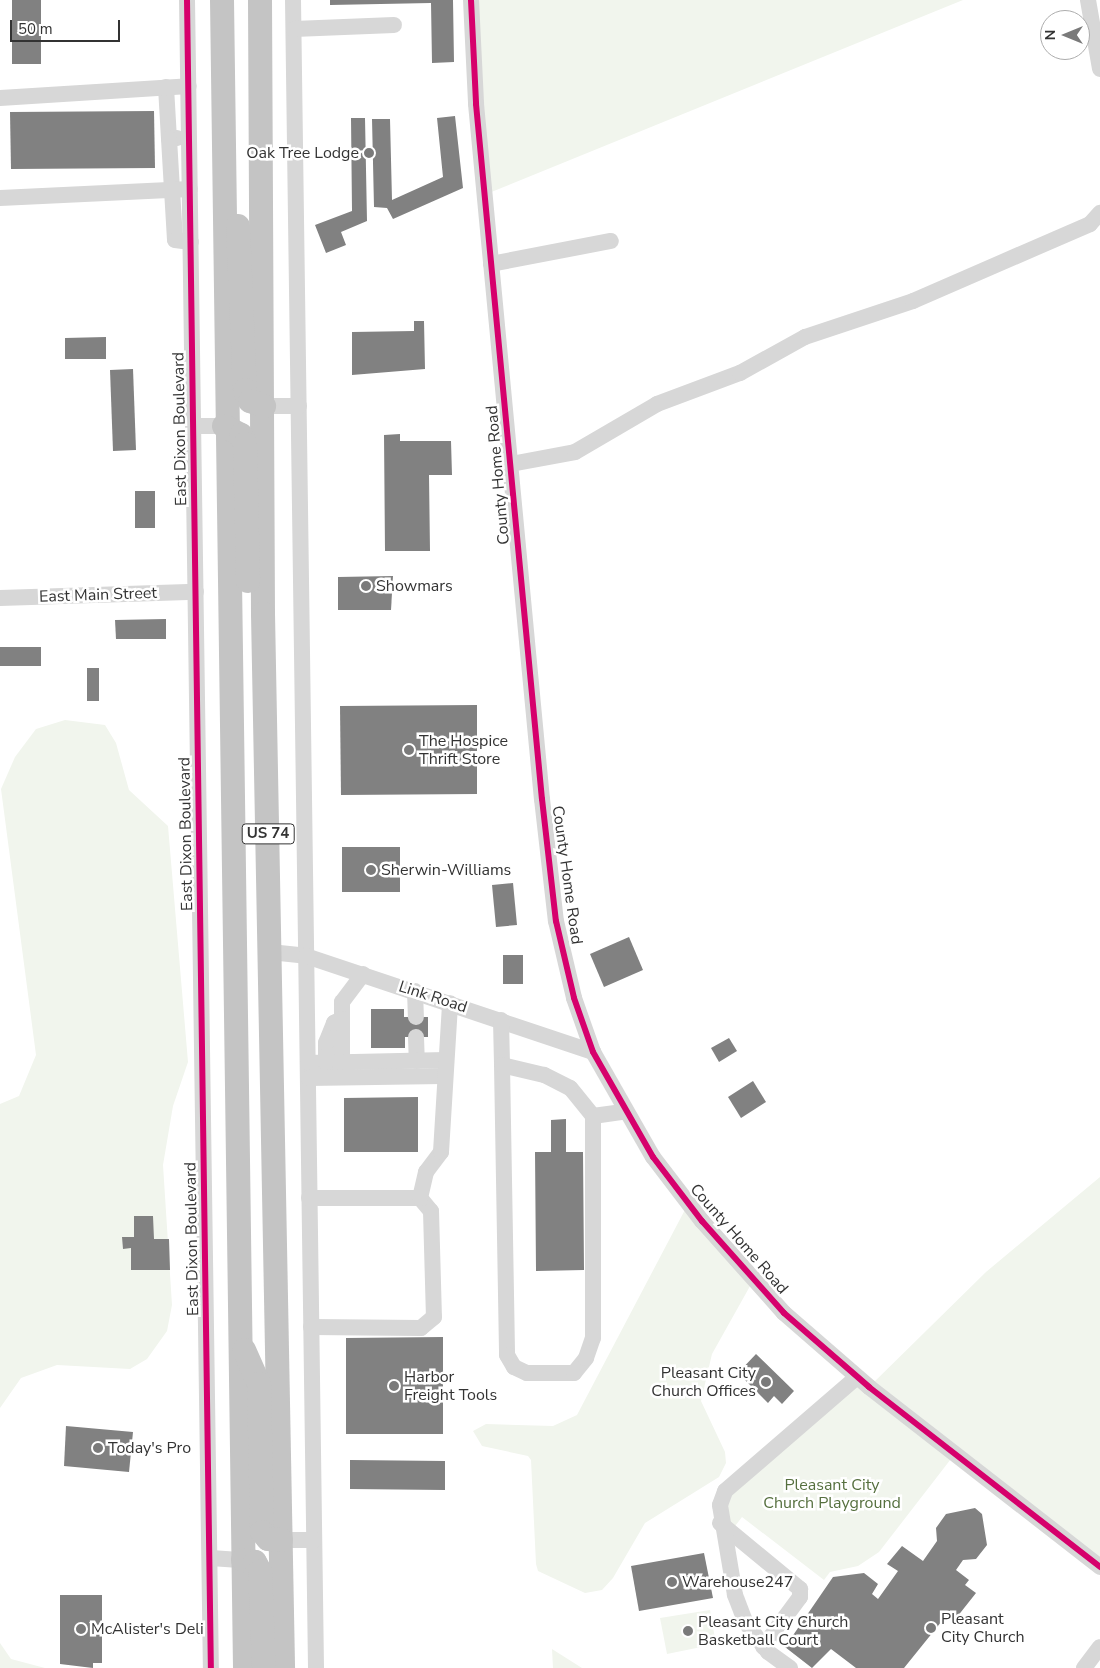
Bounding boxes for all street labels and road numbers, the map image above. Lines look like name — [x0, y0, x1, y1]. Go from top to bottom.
street label: East Dixon Boulevard — [169, 352, 191, 506]
street label: County Home Road — [482, 405, 514, 545]
street label: East Main Street — [39, 583, 157, 607]
street label: East Dixon Boulevard — [175, 757, 197, 911]
street label: County Home Road — [548, 804, 586, 946]
road number: US 74 — [240, 822, 296, 846]
street label: Link Road — [396, 977, 470, 1017]
street label: East Dixon Boulevard — [181, 1162, 203, 1316]
street label: County Home Road — [686, 1180, 792, 1298]

